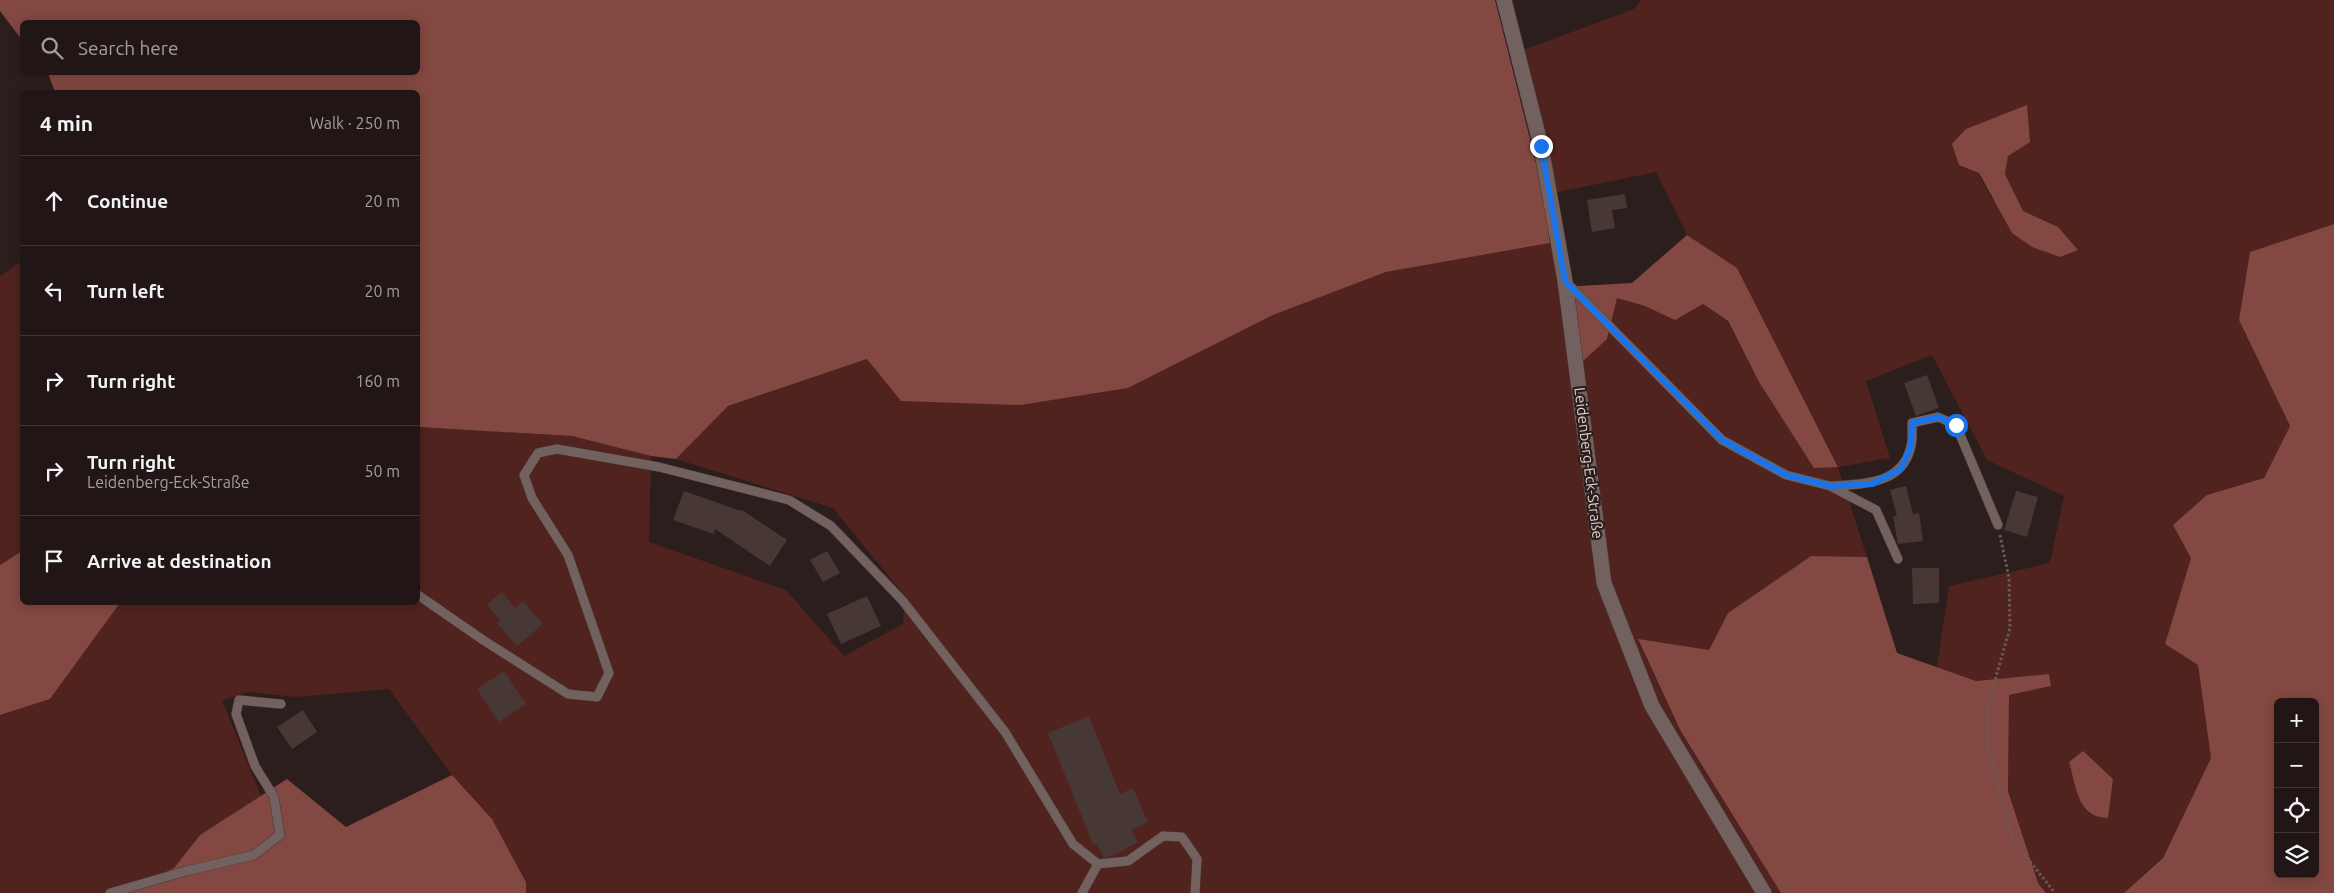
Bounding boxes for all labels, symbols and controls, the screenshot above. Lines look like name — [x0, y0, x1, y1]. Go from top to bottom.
search box — [20, 20, 420, 75]
icon: search — [38, 34, 66, 62]
text: Search here — [78, 37, 178, 59]
text: 4 min — [40, 111, 93, 135]
text: Walk · 250 m — [309, 114, 400, 132]
route end — [1530, 135, 1553, 158]
icon: ahead — [40, 187, 68, 215]
text: Continue — [87, 190, 168, 212]
text: 20 m — [364, 192, 400, 210]
icon: left — [40, 277, 68, 305]
text: Turn left — [87, 280, 165, 302]
text: 20 m — [364, 282, 400, 300]
icon: right — [40, 367, 68, 395]
text: Turn right — [87, 370, 175, 392]
text: 160 m — [355, 372, 400, 390]
street label: Leidenberg-Eck-Straße — [1571, 386, 1607, 540]
route start — [1945, 414, 1968, 437]
text: Turn right — [87, 451, 175, 473]
icon: right — [40, 457, 68, 485]
text: 50 m — [364, 462, 400, 480]
text: Leidenberg-Eck-Straße — [87, 473, 249, 491]
icon: arrive — [40, 547, 68, 575]
text: Arrive at destination — [87, 550, 272, 572]
map controls — [2274, 698, 2319, 878]
button: + — [2274, 698, 2319, 743]
button: − — [2274, 743, 2319, 788]
button: locate — [2274, 788, 2319, 833]
button: layers — [2274, 833, 2319, 878]

